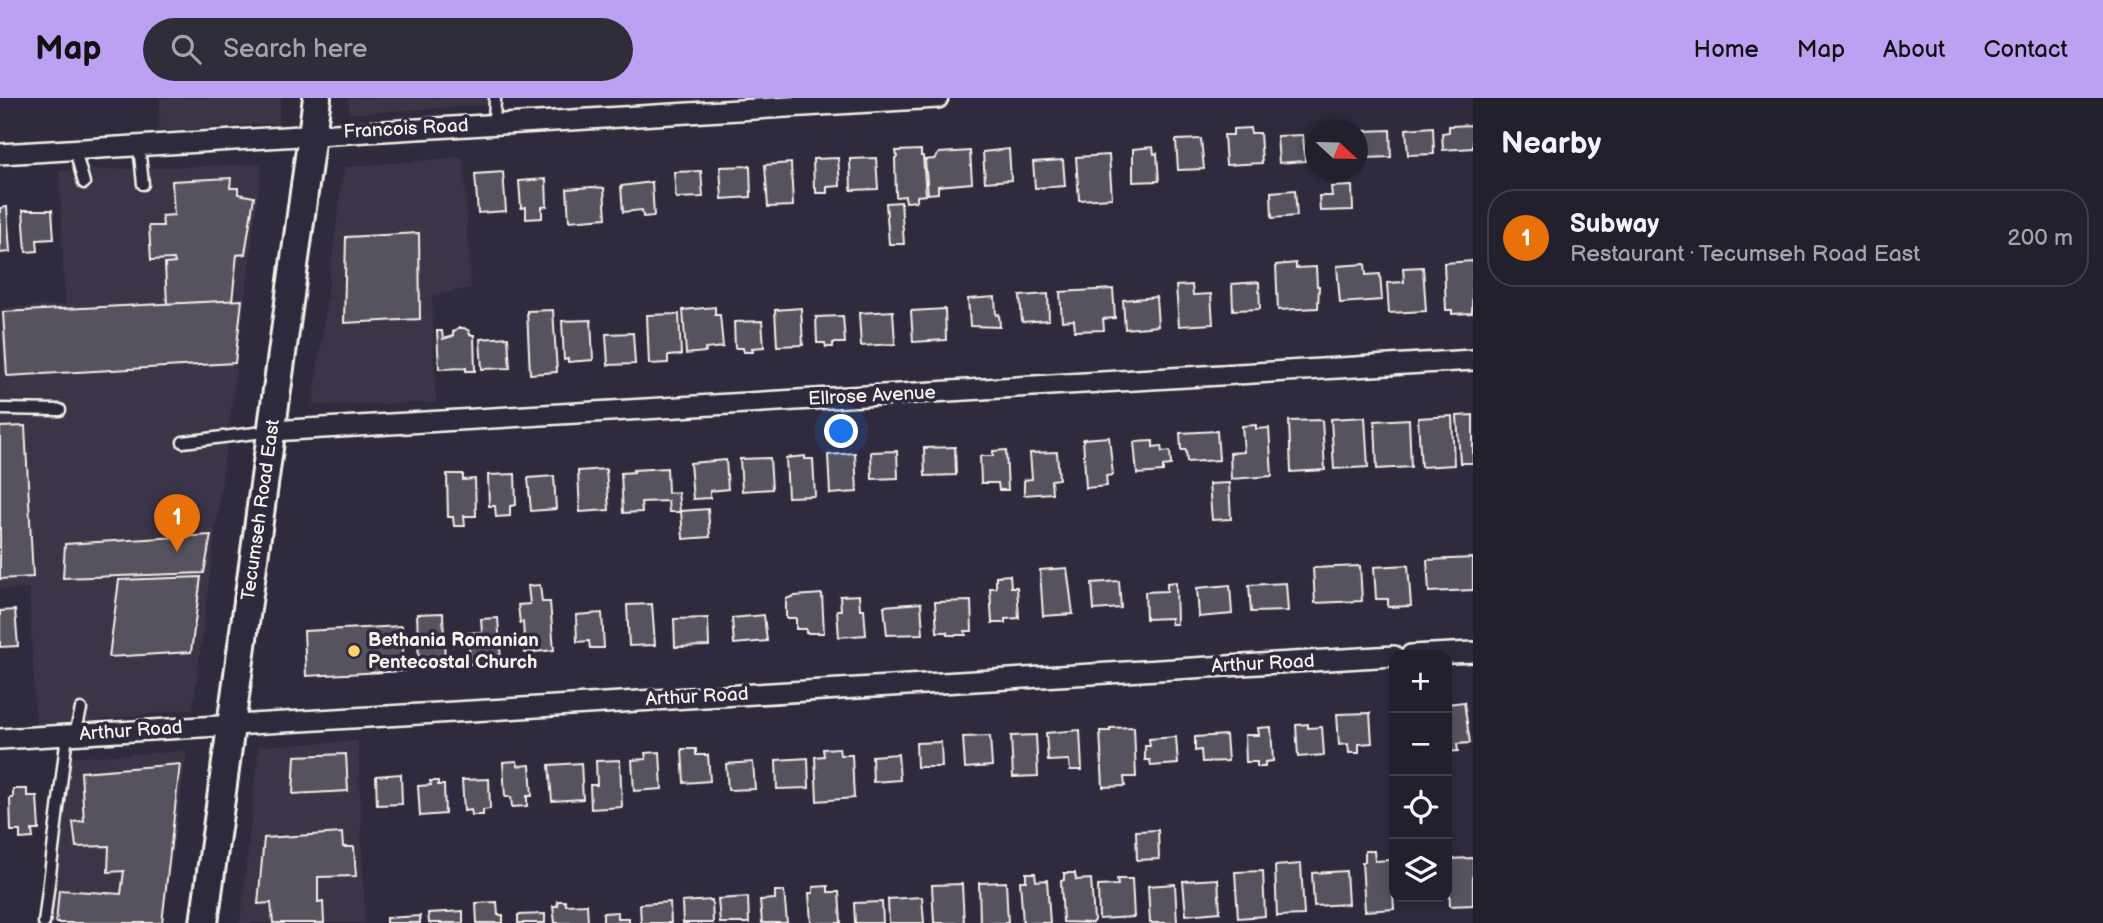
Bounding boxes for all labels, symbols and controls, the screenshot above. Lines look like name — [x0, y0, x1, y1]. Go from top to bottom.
search box — [143, 18, 633, 81]
text: Map — [35, 29, 101, 69]
icon: search — [167, 30, 205, 68]
text: Search here — [223, 34, 367, 65]
text: Home — [1694, 35, 1759, 64]
text: Map — [1797, 35, 1845, 64]
text: About — [1883, 35, 1945, 64]
text: Contact — [1983, 35, 2068, 64]
street label: Francois Road — [343, 114, 469, 144]
north arrow — [1305, 119, 1368, 182]
text: Nearby — [1501, 126, 1601, 162]
text: Subway — [1570, 209, 1659, 240]
text: 1 — [1521, 224, 1531, 252]
text: 200 m — [2007, 224, 2073, 252]
text: Restaurant · Tecumseh Road East — [1570, 240, 1920, 268]
street label: Ellrose Avenue — [808, 381, 936, 411]
your location — [824, 414, 858, 448]
street label: Tecumseh Road East — [237, 418, 285, 602]
pin: 1 — [154, 494, 200, 552]
place label: Bethania Romanian Pentecostal Church — [368, 629, 539, 674]
marker: Bethania Romanian Pentecostal Church — [346, 643, 362, 659]
street label: Arthur Road — [1211, 650, 1315, 678]
map controls — [1389, 650, 1452, 902]
button: + — [1389, 650, 1452, 713]
street label: Arthur Road — [645, 683, 749, 711]
button: − — [1389, 713, 1452, 776]
street label: Arthur Road — [79, 716, 183, 746]
button: locate — [1389, 776, 1452, 839]
button: layers — [1389, 839, 1452, 902]

